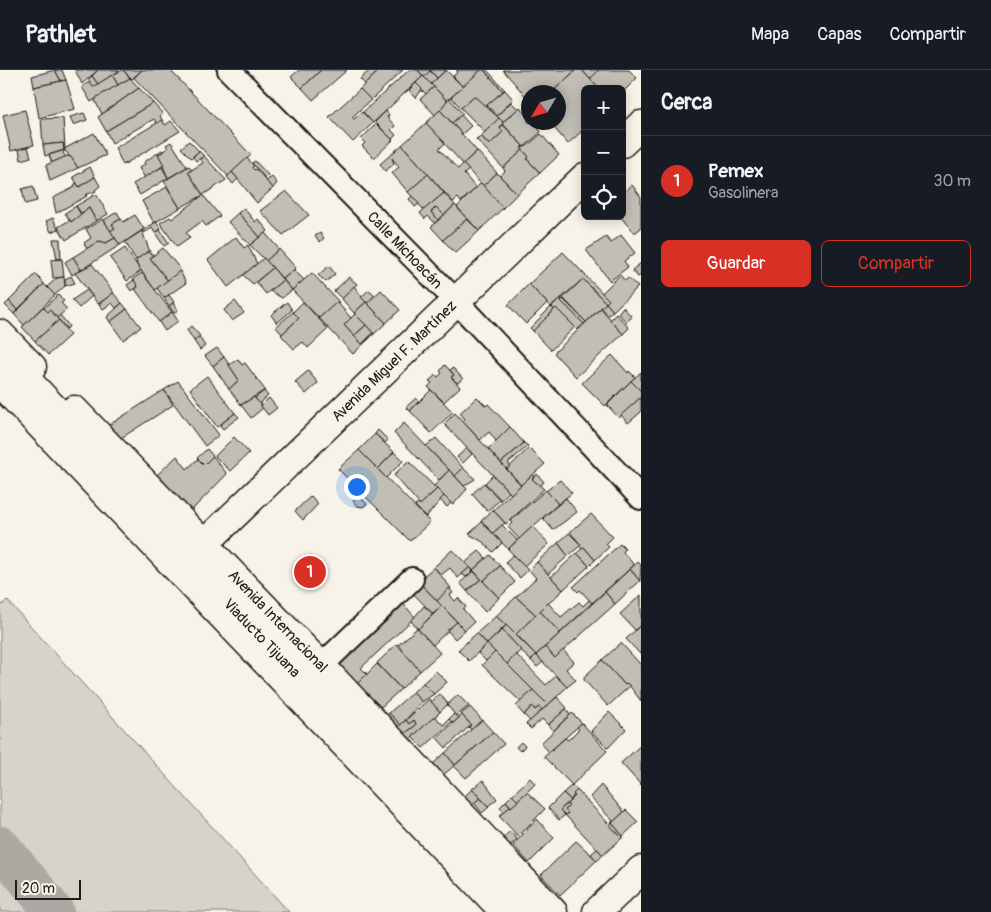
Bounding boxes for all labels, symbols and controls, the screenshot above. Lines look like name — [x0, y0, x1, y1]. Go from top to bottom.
text: Pathlet — [25, 20, 96, 49]
text: Mapa — [751, 23, 789, 46]
text: Capas — [817, 23, 862, 46]
text: Compartir — [890, 23, 966, 46]
north arrow — [521, 85, 566, 130]
map controls — [581, 85, 626, 220]
button: + — [581, 85, 626, 130]
text: Cerca — [661, 89, 712, 116]
button: − — [581, 130, 626, 175]
text: Pemex — [708, 159, 763, 183]
text: 1 — [674, 171, 680, 191]
text: 30 m — [933, 171, 971, 191]
button: locate — [581, 175, 626, 220]
text: Gasolinera — [708, 183, 778, 203]
street label: Calle Michoacán — [363, 208, 446, 293]
button: Guardar — [661, 240, 811, 287]
button: Compartir — [821, 240, 971, 287]
street label: Avenida Miguel F. Martínez — [328, 296, 461, 426]
your location — [344, 474, 370, 500]
pin: 1 — [294, 553, 326, 591]
street label: Avenida Internacional — [224, 566, 332, 677]
street label: Viaducto Tijuana — [219, 595, 304, 682]
scale bar — [15, 877, 81, 900]
text: 20 m — [22, 880, 55, 897]

